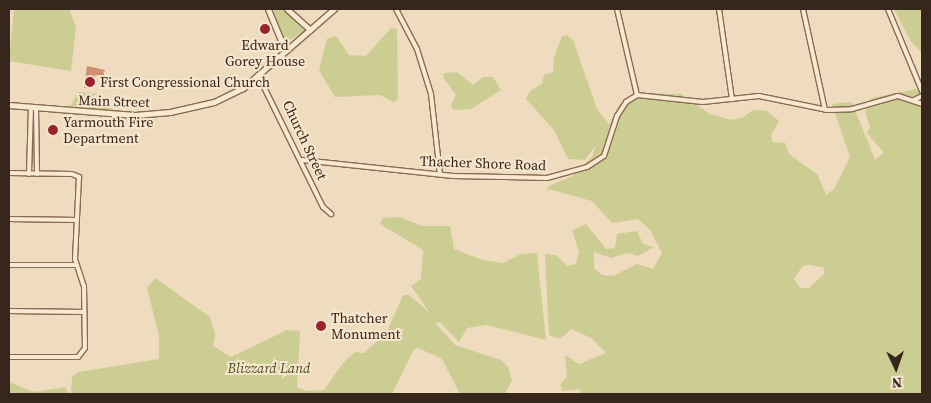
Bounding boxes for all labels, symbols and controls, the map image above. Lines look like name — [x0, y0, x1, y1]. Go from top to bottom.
marker: Edward Gorey House — [259, 23, 271, 35]
place label: Edward Gorey House — [225, 37, 305, 70]
place label: First Congressional Church — [100, 74, 270, 90]
marker: First Congressional Church — [84, 76, 96, 88]
street label: Main Street — [78, 91, 150, 111]
street label: Church Street — [279, 98, 331, 182]
place label: Yarmouth Fire Department — [63, 114, 153, 146]
marker: Yarmouth Fire Department — [47, 124, 59, 136]
street label: Thacher Shore Road — [420, 152, 546, 174]
place label: Thatcher Monument — [331, 310, 400, 342]
marker: Thatcher Monument — [315, 320, 327, 332]
north arrow — [871, 343, 921, 393]
park label: Blizzard Land — [228, 360, 310, 376]
text: N — [891, 373, 902, 393]

